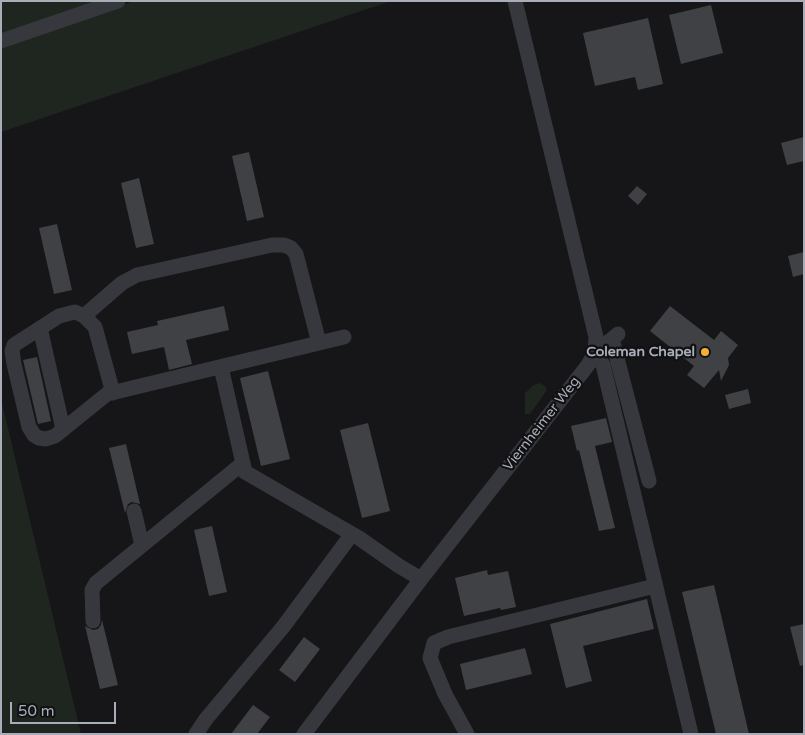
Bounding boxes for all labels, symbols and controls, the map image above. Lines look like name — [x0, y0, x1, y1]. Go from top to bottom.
place label: Coleman Chapel — [586, 344, 695, 360]
marker: Coleman Chapel — [699, 346, 711, 358]
street label: Viernheimer Weg — [500, 374, 584, 474]
scale bar — [12, 692, 119, 724]
text: 50 m — [18, 702, 55, 720]

